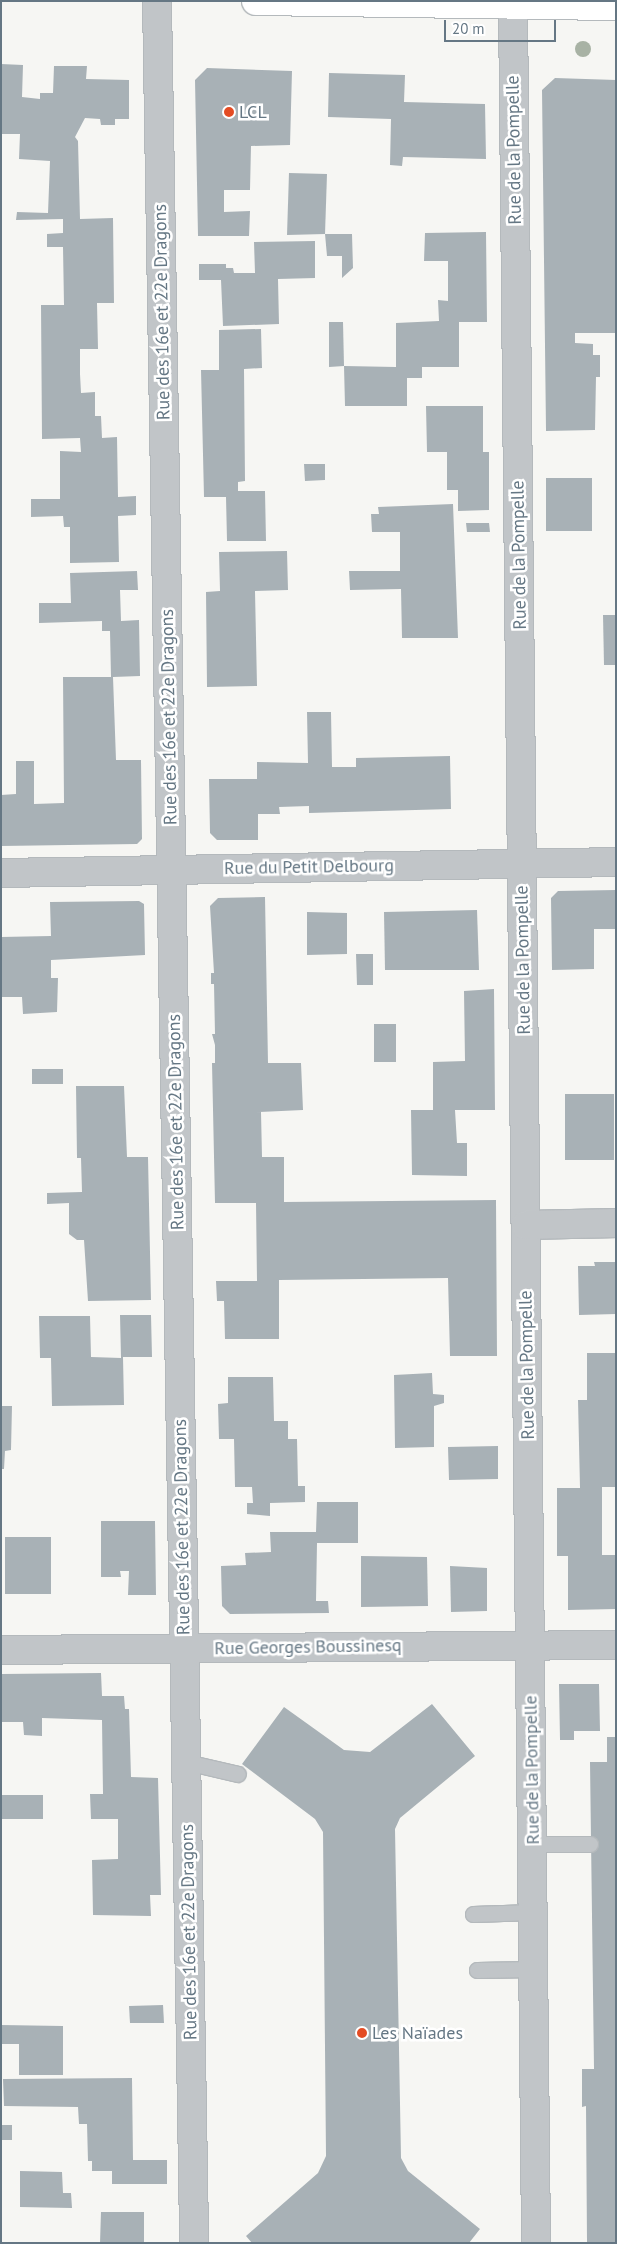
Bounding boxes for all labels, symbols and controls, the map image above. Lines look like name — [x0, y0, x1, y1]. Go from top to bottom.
scale bar — [447, 10, 560, 42]
text: 20 m — [452, 19, 485, 38]
street label: Rue de la Pompelle — [502, 75, 526, 225]
place label: LCL — [239, 101, 267, 123]
marker: LCL — [223, 106, 235, 118]
street label: Rue des 16e et 22e Dragons — [149, 204, 175, 420]
street label: Rue de la Pompelle — [507, 480, 531, 630]
street label: Rue des 16e et 22e Dragons — [156, 609, 182, 825]
street label: Rue du Petit Delbourg — [224, 855, 394, 879]
street label: Rue de la Pompelle — [511, 885, 535, 1035]
street label: Rue des 16e et 22e Dragons — [163, 1014, 189, 1230]
street label: Rue de la Pompelle — [515, 1290, 539, 1440]
street label: Rue des 16e et 22e Dragons — [169, 1419, 195, 1635]
street label: Rue Georges Boussinesq — [214, 1635, 402, 1659]
street label: Rue de la Pompelle — [520, 1695, 544, 1845]
street label: Rue des 16e et 22e Dragons — [176, 1824, 202, 2040]
place label: Les Naïades — [372, 2022, 463, 2044]
marker: Les Naïades — [356, 2027, 368, 2039]

